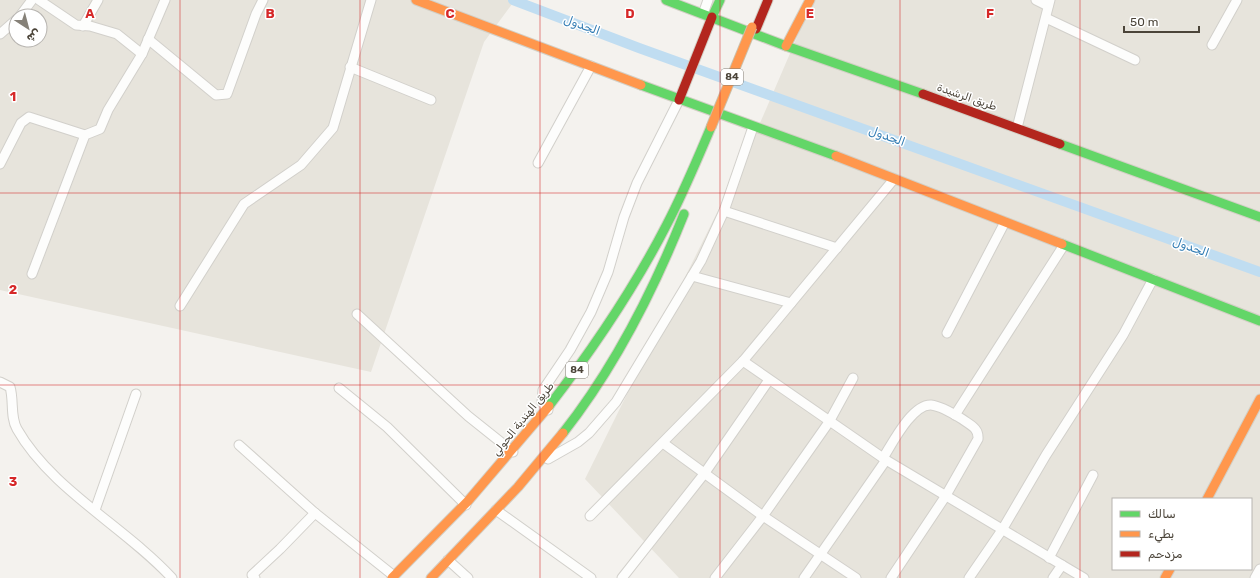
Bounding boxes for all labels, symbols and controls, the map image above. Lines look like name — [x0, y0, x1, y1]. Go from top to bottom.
text: A — [85, 6, 95, 21]
text: B — [265, 6, 275, 21]
text: C — [445, 6, 455, 21]
text: D — [625, 6, 635, 21]
text: E — [806, 6, 814, 21]
text: F — [986, 6, 994, 21]
north arrow — [8, 8, 48, 48]
scale bar — [1124, 8, 1199, 34]
water label: الجدول — [562, 12, 602, 39]
text: 50 m — [1130, 15, 1158, 29]
text: ش — [24, 26, 43, 45]
road number: 84 — [721, 69, 743, 85]
street label: طريق الرشيدة — [935, 81, 999, 114]
text: 1 — [10, 89, 16, 104]
water label: الجدول — [867, 123, 907, 150]
water label: الجدول — [1171, 234, 1211, 261]
text: 2 — [9, 282, 17, 297]
road number: 84 — [566, 362, 588, 378]
street label: طريق الهندية الحولي — [489, 379, 558, 460]
text: 3 — [9, 474, 18, 489]
legend — [1112, 498, 1252, 570]
text: سالك — [1148, 507, 1176, 521]
text: بطيء — [1148, 527, 1174, 543]
text: مزدحم — [1148, 547, 1183, 562]

